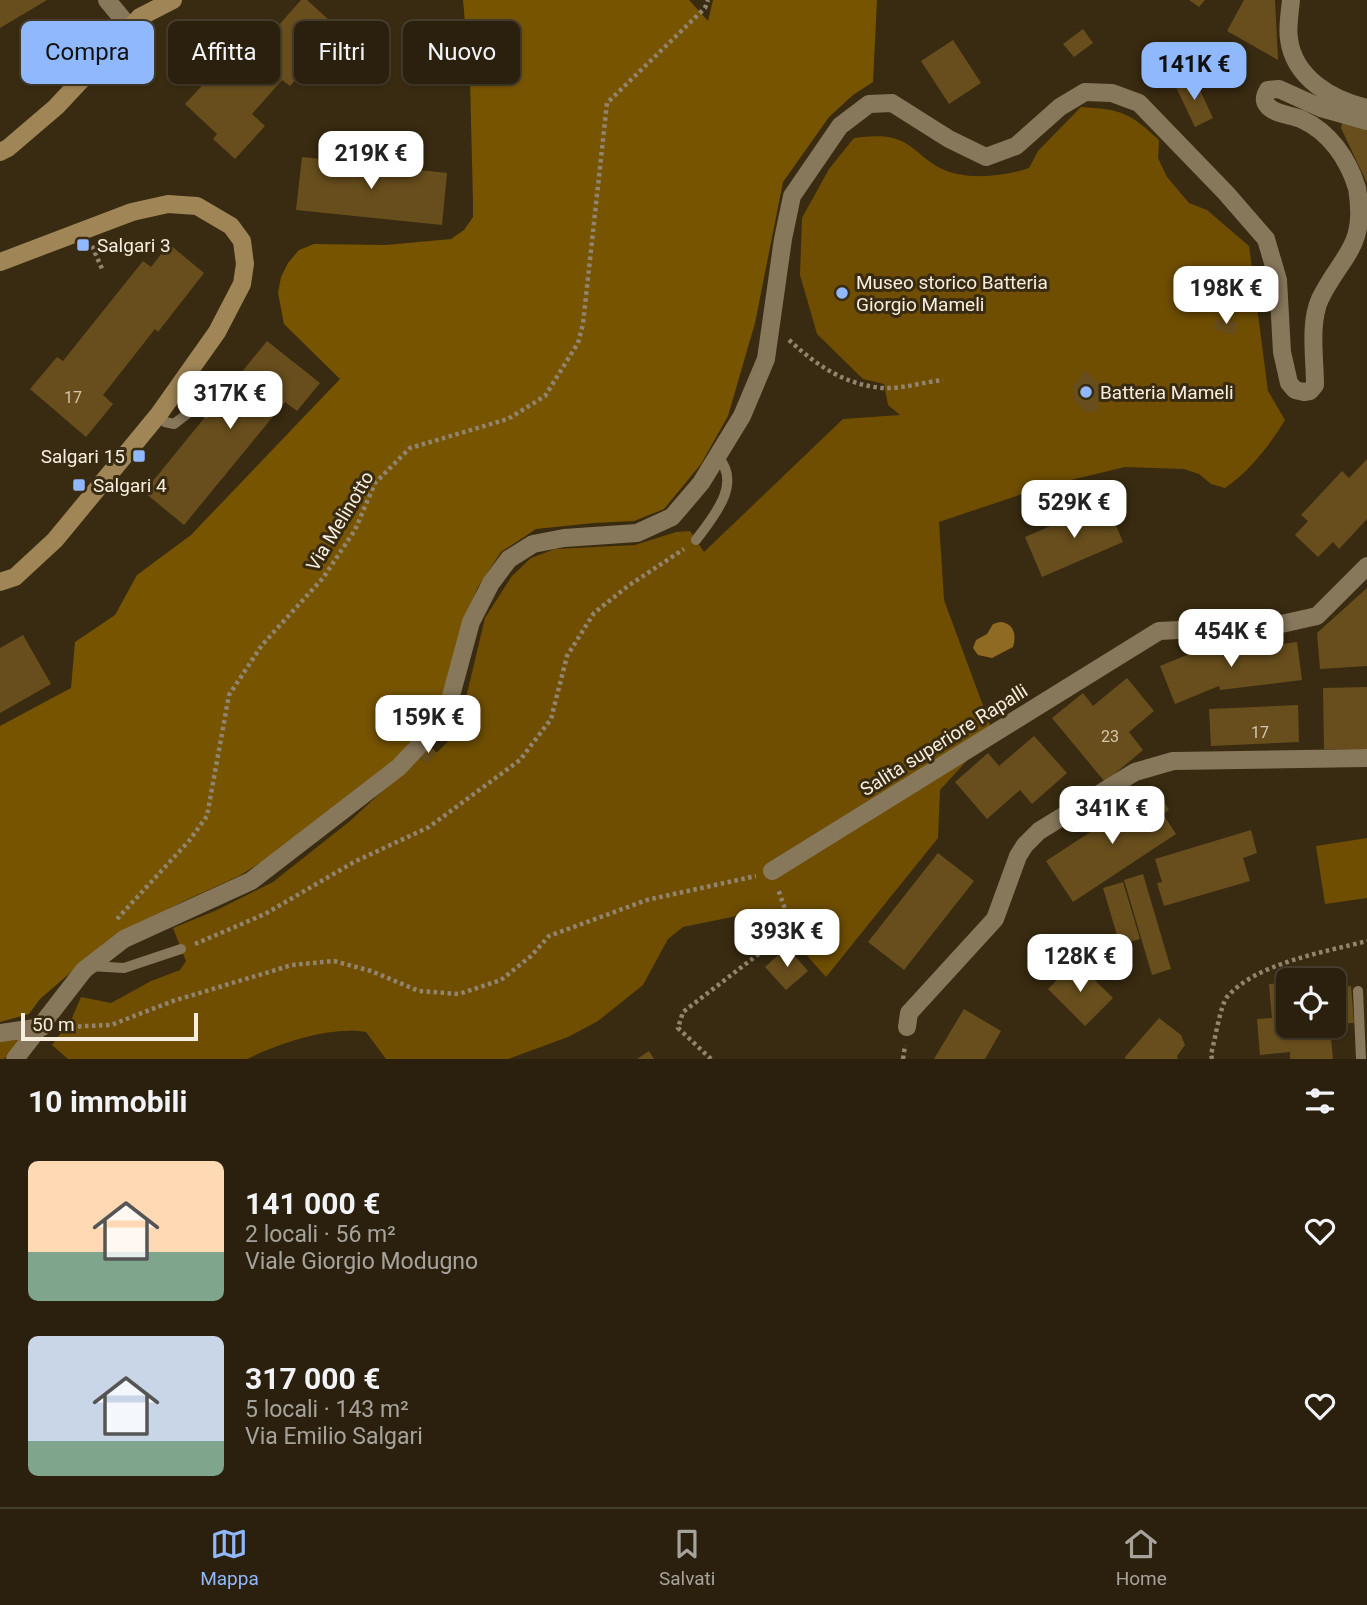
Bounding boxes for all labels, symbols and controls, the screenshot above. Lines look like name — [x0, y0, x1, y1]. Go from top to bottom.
chip: Compra — [21, 21, 154, 84]
chip: Affitta — [168, 21, 280, 84]
chip: Filtri — [294, 21, 389, 84]
chip: Nuovo — [403, 21, 520, 84]
pin: 141K € — [1137, 42, 1251, 102]
text: 141K € — [1157, 51, 1231, 78]
pin: 219K € — [314, 132, 428, 191]
text: 219K € — [334, 140, 408, 167]
place label: Salgari 3 — [97, 234, 171, 257]
marker: Salgari 3 — [75, 237, 91, 253]
pin: 198K € — [1169, 266, 1283, 326]
place label: Museo storico Batteria Giorgio Mameli — [856, 271, 1048, 316]
text: 198K € — [1189, 275, 1263, 302]
marker: Museo storico Batteria Giorgio Mameli — [834, 285, 850, 301]
pin: 317K € — [173, 372, 287, 431]
text: 317K € — [193, 380, 267, 407]
place label: Batteria Mameli — [1100, 381, 1234, 404]
marker: Batteria Mameli — [1078, 384, 1094, 400]
house number: 17 — [64, 388, 82, 407]
place label: Salgari 15 — [41, 445, 125, 468]
marker: Salgari 15 — [131, 448, 147, 464]
street label: Via Melinotto — [301, 467, 379, 575]
place label: Salgari 4 — [93, 474, 167, 497]
marker: Salgari 4 — [71, 477, 87, 493]
pin: 529K € — [1017, 480, 1131, 540]
text: 529K € — [1037, 489, 1111, 516]
pin: 454K € — [1174, 610, 1288, 669]
text: 454K € — [1194, 618, 1268, 645]
street label: Salita superiore Rapalli — [856, 679, 1032, 801]
pin: 159K € — [371, 696, 485, 755]
text: 159K € — [391, 704, 465, 731]
house number: 17 — [1251, 723, 1269, 742]
house number: 23 — [1101, 727, 1119, 746]
pin: 341K € — [1055, 786, 1169, 846]
text: 341K € — [1075, 795, 1149, 822]
pin: 393K € — [730, 909, 844, 969]
text: 393K € — [750, 918, 824, 945]
pin: 128K € — [1023, 934, 1137, 994]
text: 128K € — [1043, 943, 1117, 970]
map controls — [1276, 968, 1346, 1038]
button: locate — [1276, 968, 1346, 1038]
scale bar — [21, 1010, 198, 1042]
text: 50 m — [32, 1013, 75, 1036]
icon: filters — [1301, 1082, 1339, 1120]
text: 10 immobili — [28, 1084, 187, 1119]
text: 141 000 € — [245, 1186, 380, 1221]
icon: home — [84, 1189, 168, 1273]
icon: heart — [1301, 1212, 1339, 1250]
text: 2 locali · 56 m² — [245, 1221, 396, 1248]
text: Viale Giorgio Modugno — [245, 1248, 478, 1275]
text: 317 000 € — [245, 1361, 380, 1396]
icon: home — [84, 1364, 168, 1448]
icon: heart — [1301, 1387, 1339, 1425]
text: 5 locali · 143 m² — [245, 1396, 409, 1423]
text: Via Emilio Salgari — [245, 1423, 423, 1450]
tab: Mappa — [200, 1525, 259, 1590]
tab: Salvati — [659, 1525, 715, 1590]
tab: Home — [1116, 1525, 1167, 1590]

